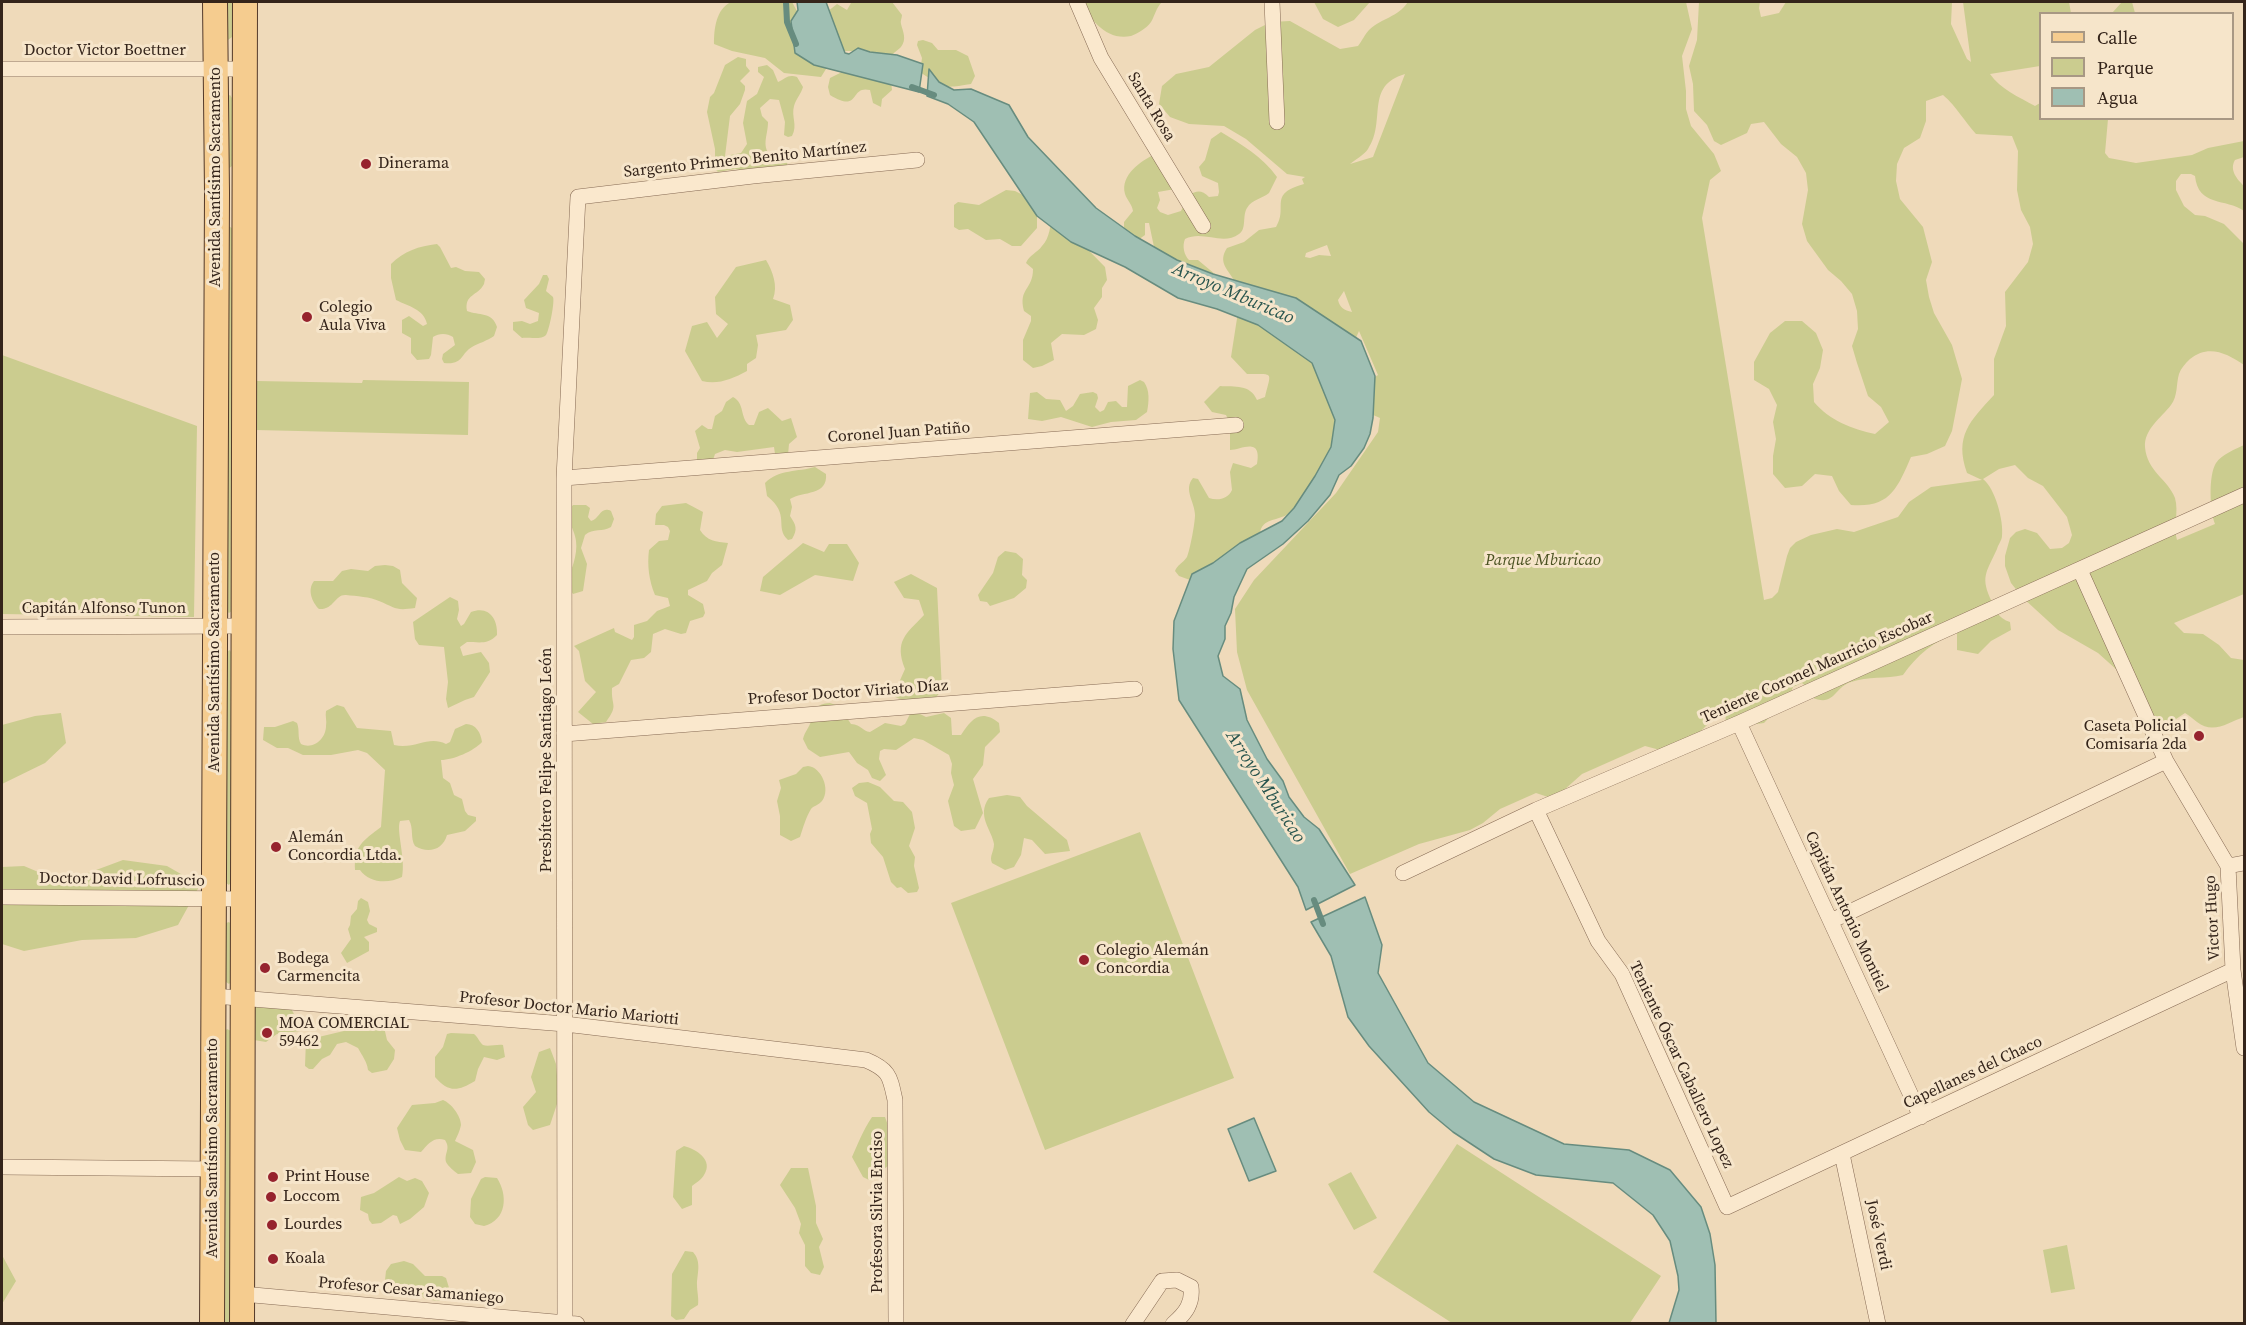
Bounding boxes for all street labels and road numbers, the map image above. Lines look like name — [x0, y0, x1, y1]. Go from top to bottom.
street label: Doctor Victor Boettner — [24, 41, 186, 61]
street label: Avenida Santísimo Sacramento — [206, 67, 226, 287]
street label: Santa Rosa — [1123, 69, 1179, 145]
street label: Sargento Primero Benito Martínez — [623, 138, 867, 182]
street label: Coronel Juan Patiño — [827, 418, 971, 448]
street label: Avenida Santísimo Sacramento — [205, 552, 225, 772]
street label: Capitán Alfonso Tunon — [22, 599, 186, 619]
street label: Teniente Coronel Mauricio Escobar — [1698, 608, 1936, 728]
street label: Presbítero Felipe Santiago León — [537, 647, 557, 873]
street label: Profesor Doctor Viriato Díaz — [747, 676, 949, 710]
street label: Capitán Antonio Montiel — [1800, 829, 1892, 995]
street label: Doctor David Lofruscio — [39, 869, 205, 891]
street label: Victor Hugo — [2201, 875, 2225, 961]
street label: Teniente Óscar Caballero Lopez — [1625, 959, 1737, 1171]
street label: Profesor Doctor Mario Mariotti — [458, 988, 680, 1030]
street label: Capellanes del Chaco — [1900, 1032, 2046, 1114]
street label: Avenida Santísimo Sacramento — [203, 1038, 223, 1258]
street label: Profesora Silvia Enciso — [868, 1131, 888, 1293]
street label: José Verdi — [1861, 1198, 1895, 1272]
street label: Profesor Cesar Samaniego — [317, 1273, 505, 1309]

